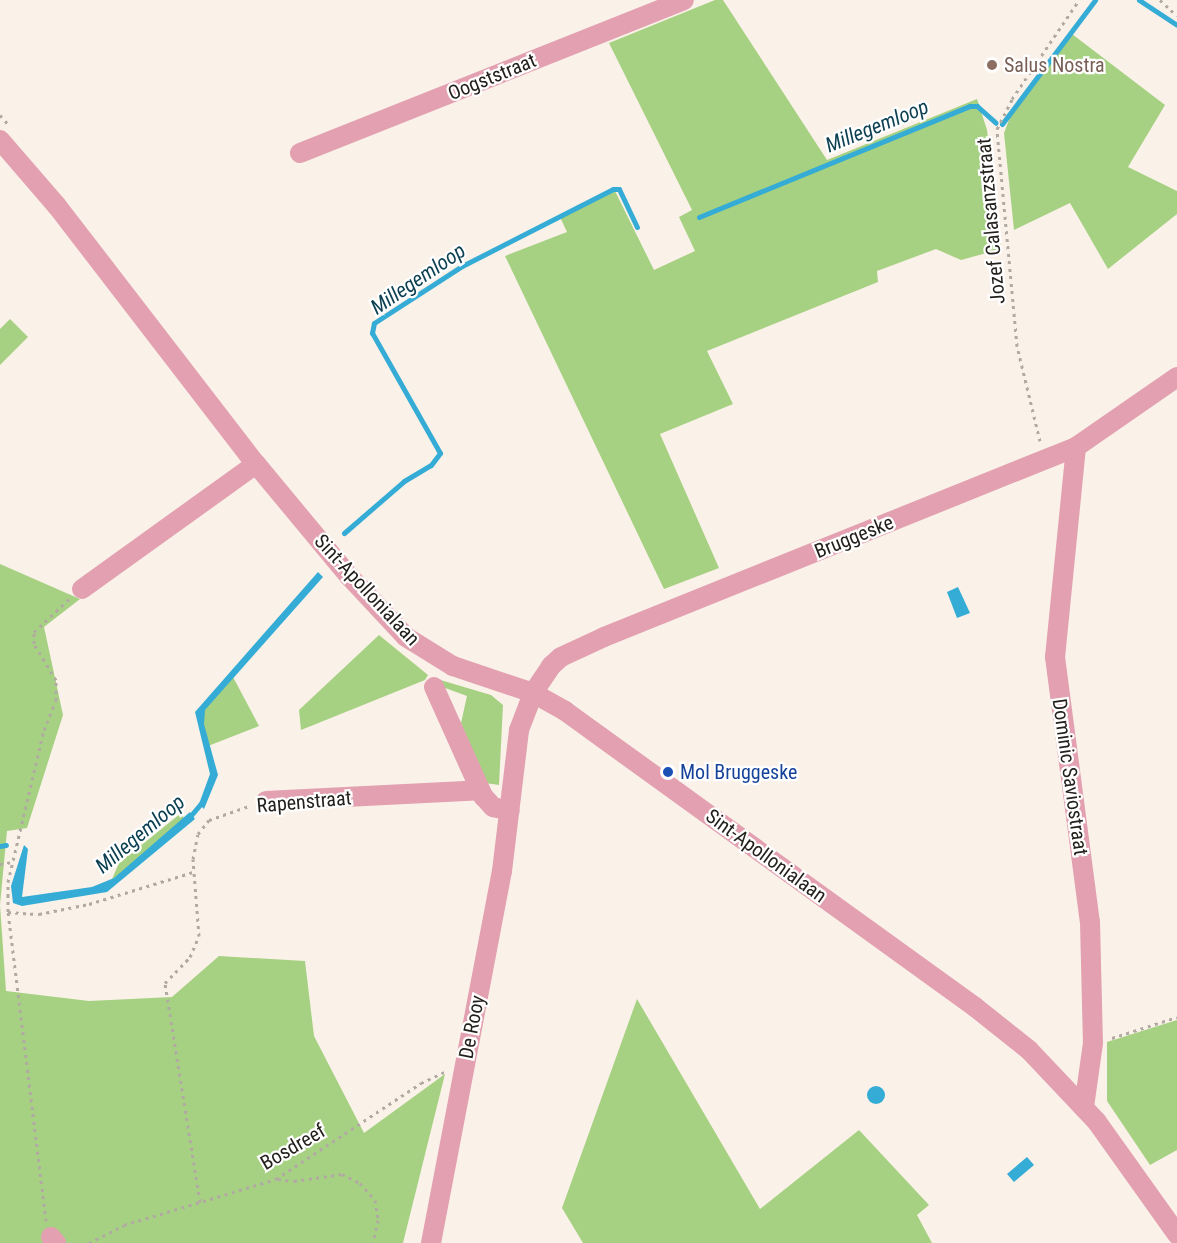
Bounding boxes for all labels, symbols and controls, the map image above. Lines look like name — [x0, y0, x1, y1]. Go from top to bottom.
street label: Oogststraat — [444, 48, 540, 106]
place label: Salus Nostra — [1004, 53, 1105, 77]
marker: Salus Nostra — [985, 58, 999, 72]
water label: Millegemloop — [822, 94, 932, 158]
street label: Jozef Calasanzstraat — [972, 137, 1010, 305]
water label: Millegemloop — [366, 238, 470, 320]
street label: Bruggeske — [811, 510, 897, 564]
street label: Sint-Apollonialaan — [309, 529, 425, 651]
street label: Dominic Saviostraat — [1047, 697, 1093, 857]
place label: Mol Bruggeske — [680, 760, 797, 784]
marker: Mol Bruggeske — [661, 765, 675, 779]
street label: Rapenstraat — [256, 786, 352, 818]
water label: Millegemloop — [90, 789, 190, 879]
street label: Sint-Apollonialaan — [701, 804, 831, 908]
street label: De Rooy — [454, 993, 490, 1061]
street label: Bosdreef — [256, 1119, 330, 1175]

